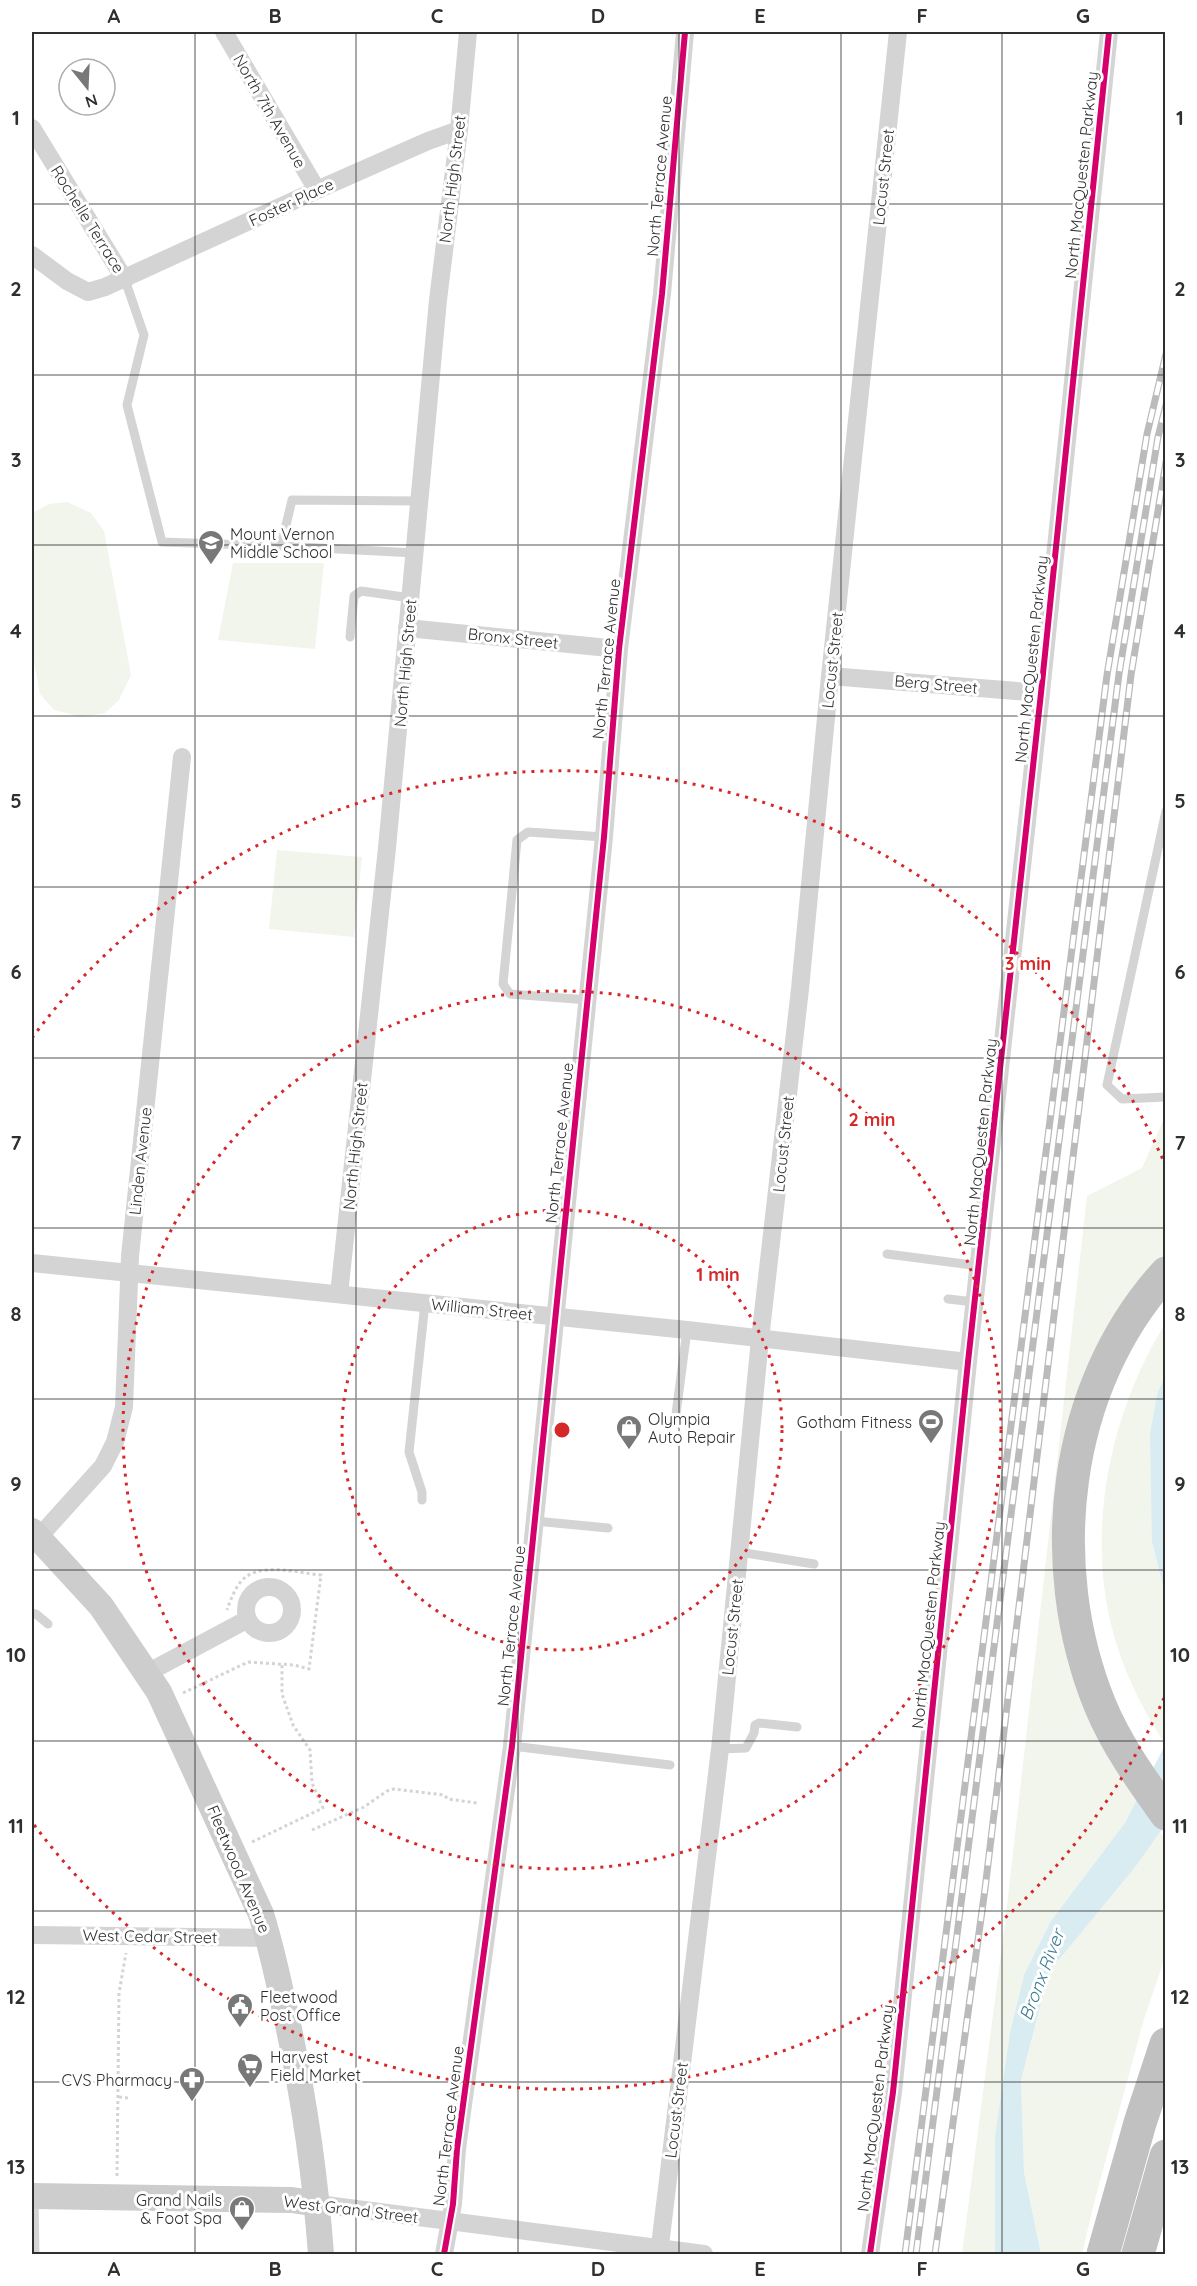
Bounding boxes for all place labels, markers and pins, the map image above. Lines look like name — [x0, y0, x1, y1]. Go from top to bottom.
place label: Mount Vernon Middle School — [230, 524, 335, 562]
school or university icon: Mount Vernon Middle School — [196, 528, 226, 566]
sports icon: Gotham Fitness — [916, 1407, 946, 1445]
place label: Olympia Auto Repair — [648, 1409, 735, 1447]
place label: Gotham Fitness — [797, 1412, 912, 1432]
shop icon: Olympia Auto Repair — [614, 1413, 644, 1451]
centre of rings — [552, 1420, 572, 1440]
place label: Fleetwood Post Office — [260, 1987, 341, 2025]
public building icon: Fleetwood Post Office — [225, 1991, 255, 2029]
place label: Harvest Field Market — [270, 2047, 361, 2085]
supermarket icon: Harvest Field Market — [235, 2051, 265, 2089]
pharmacy icon: CVS Pharmacy — [177, 2065, 207, 2103]
place label: CVS Pharmacy — [62, 2070, 172, 2090]
place label: Grand Nails & Foot Spa — [136, 2190, 222, 2228]
shop icon: Grand Nails & Foot Spa — [227, 2194, 257, 2232]

